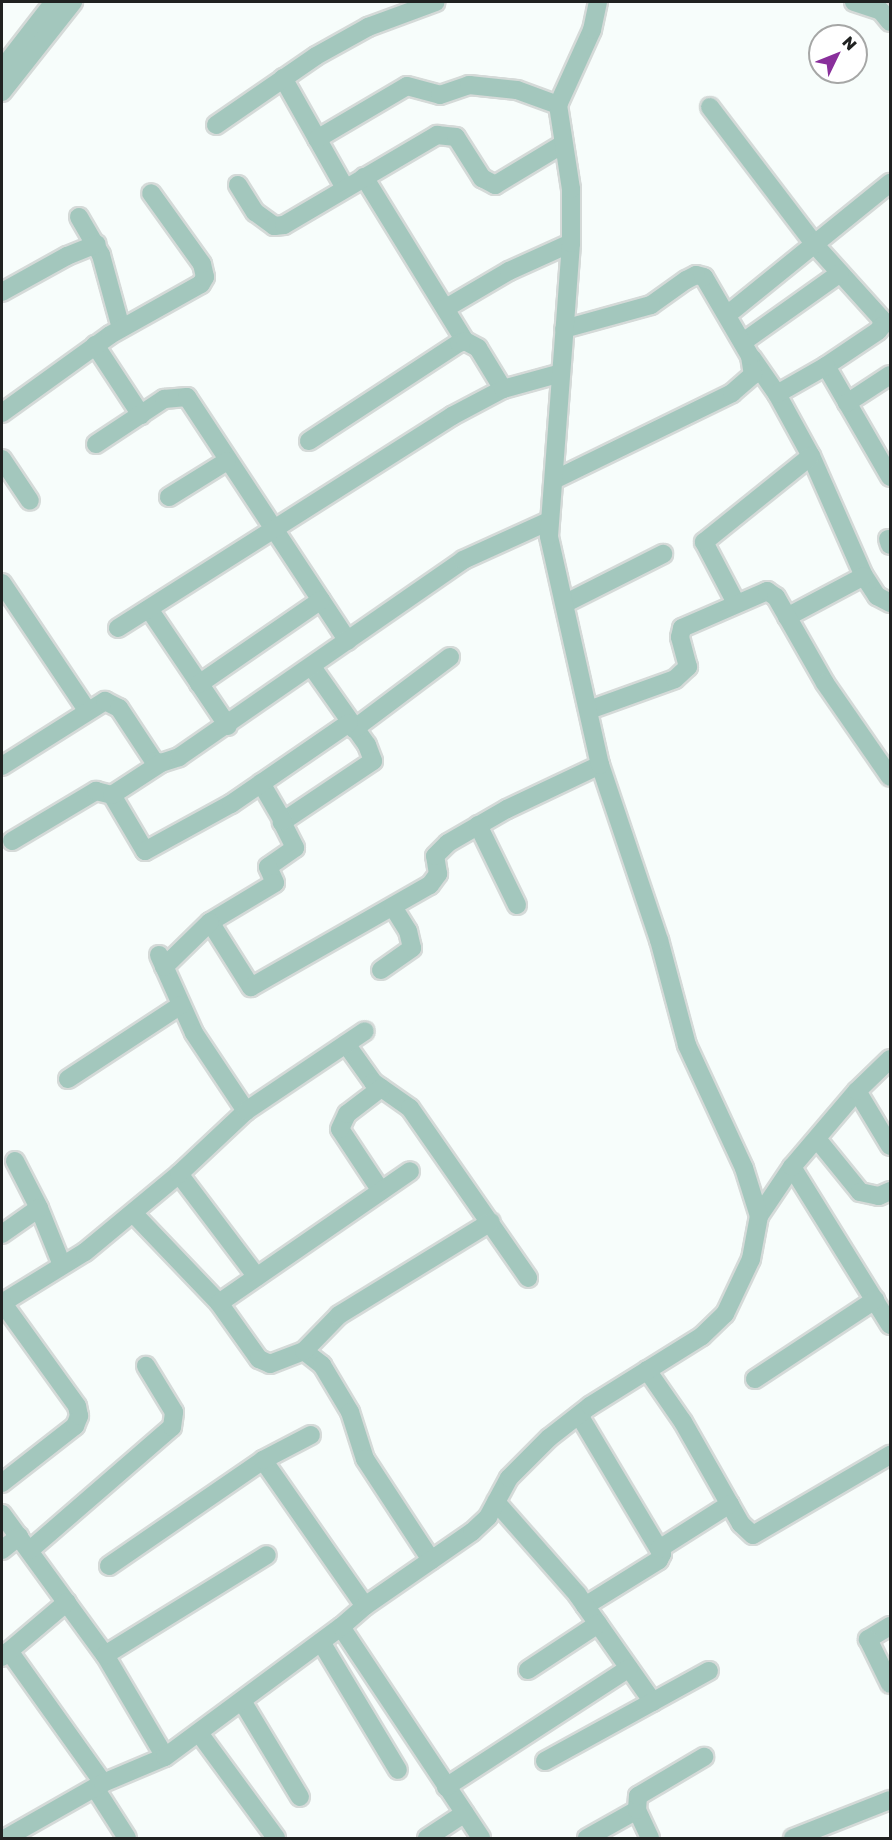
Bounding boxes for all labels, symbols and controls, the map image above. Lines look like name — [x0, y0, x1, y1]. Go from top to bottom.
north arrow — [808, 24, 868, 84]
text: N — [838, 32, 861, 54]

